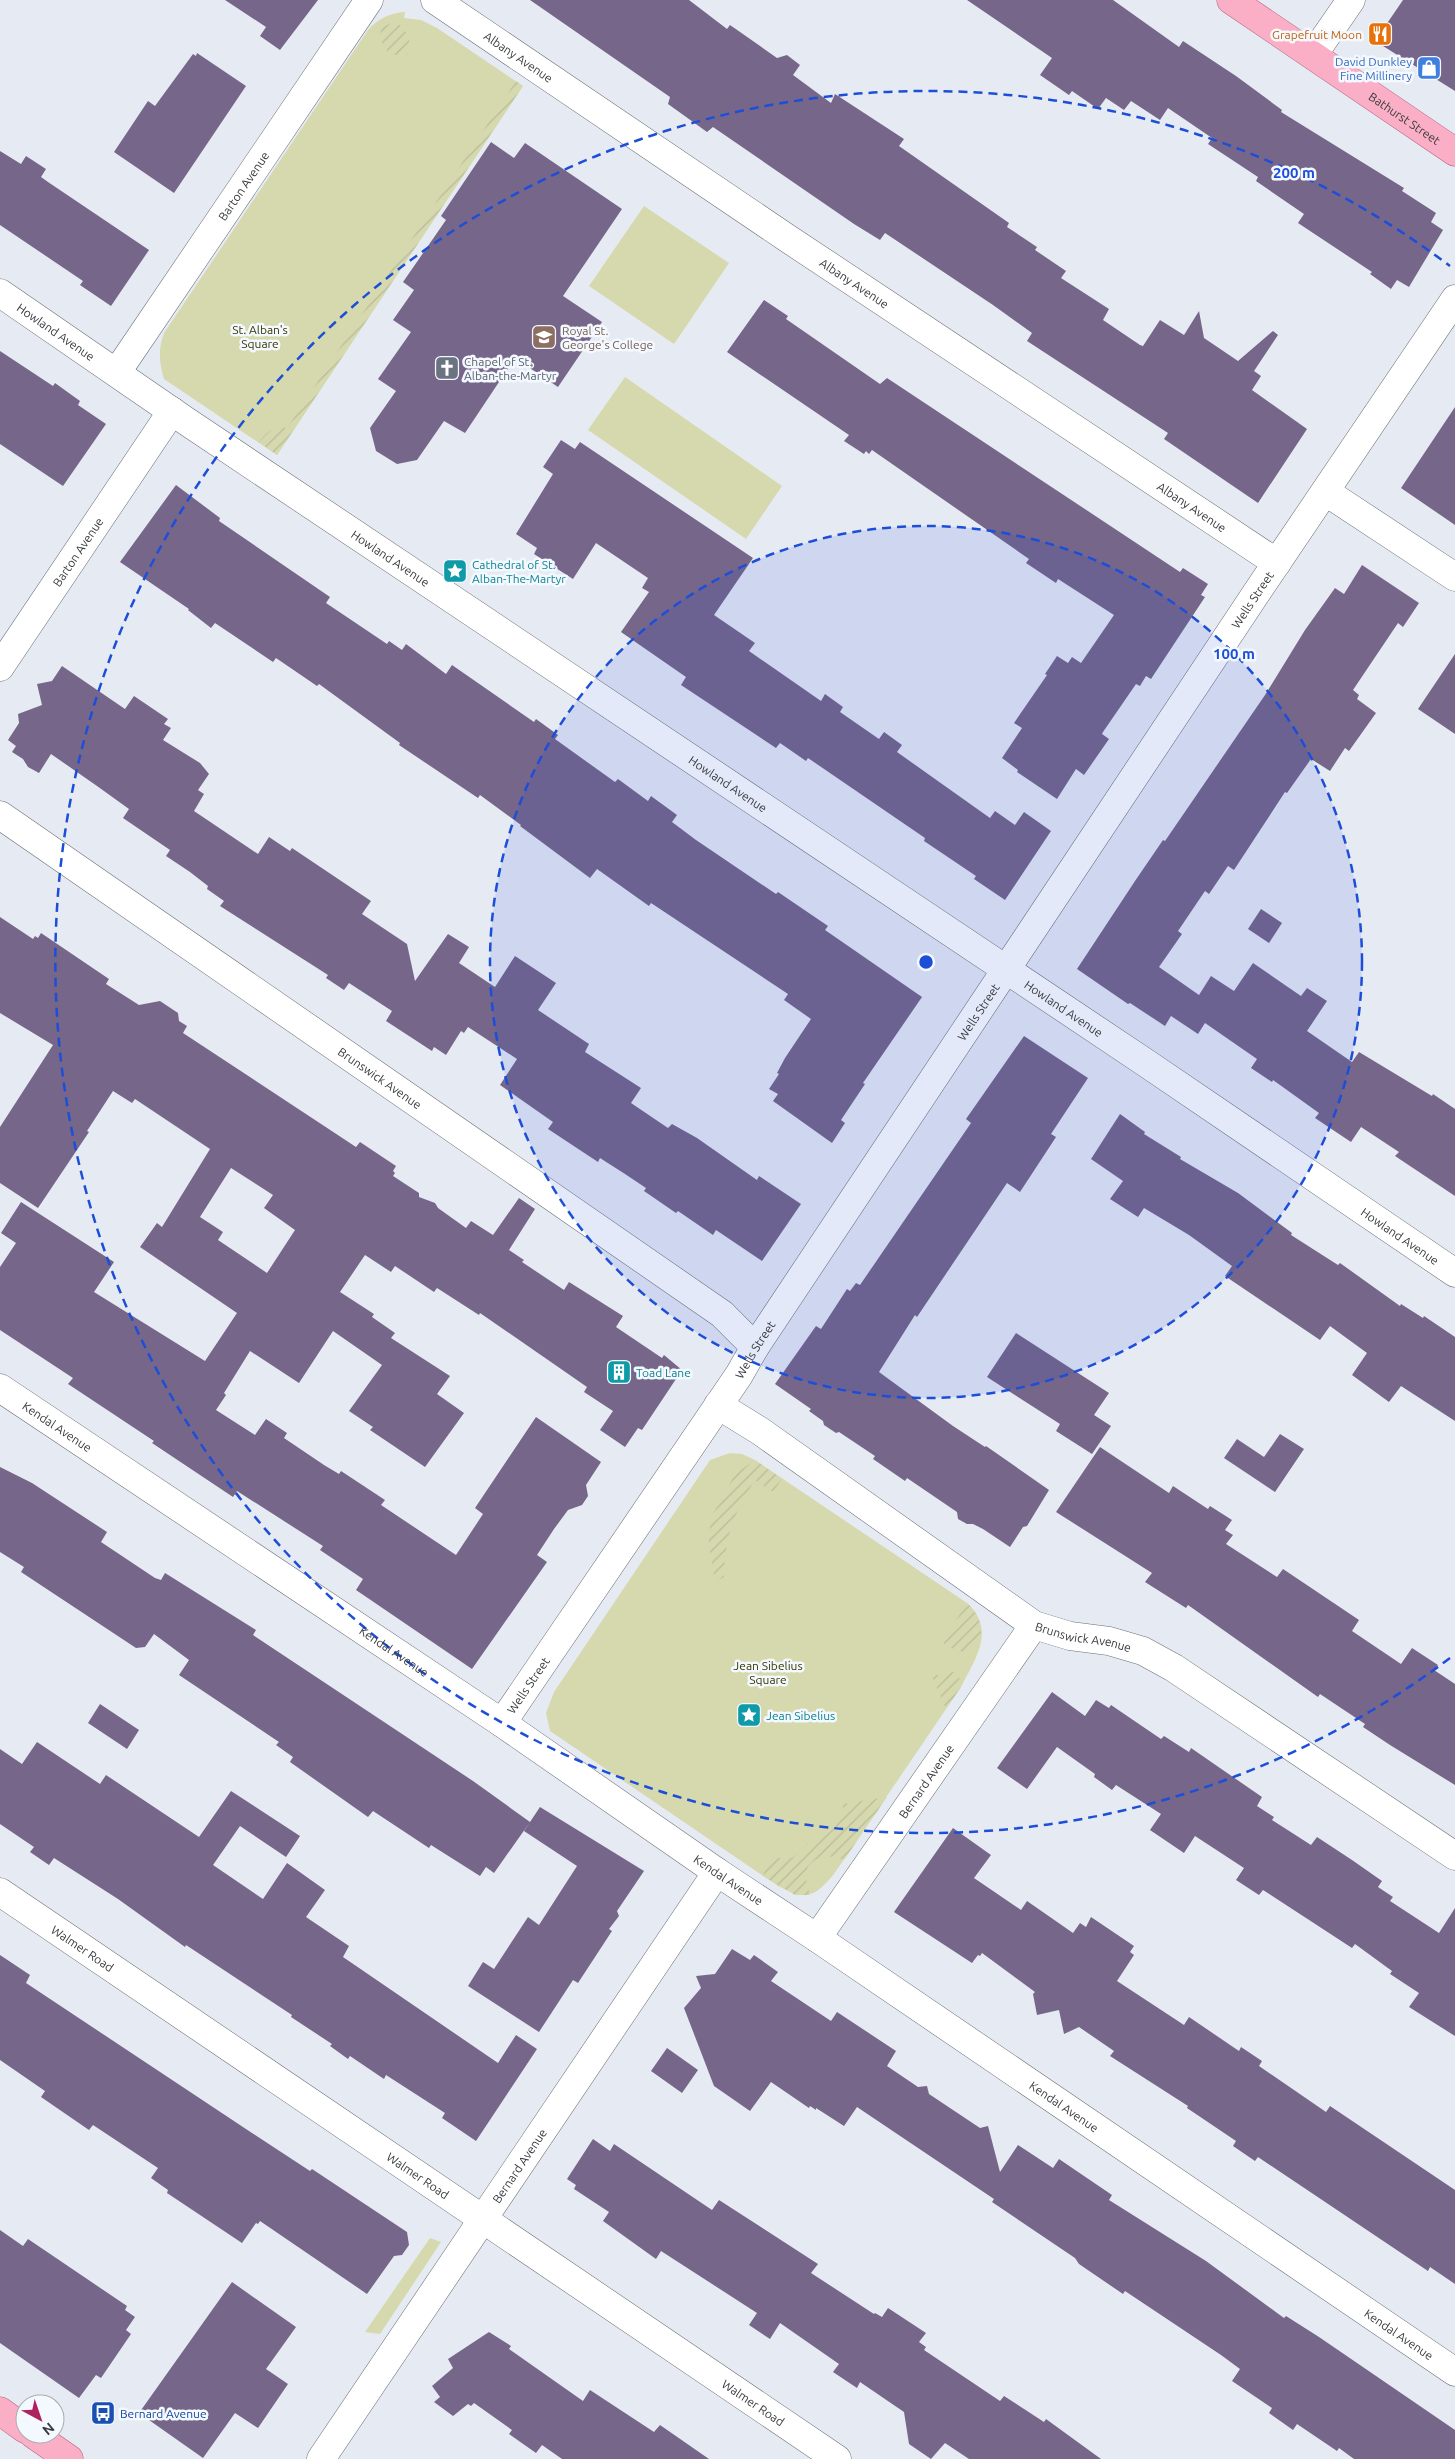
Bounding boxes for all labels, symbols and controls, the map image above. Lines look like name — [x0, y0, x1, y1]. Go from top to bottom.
restaurant icon: Grapefruit Moon — [1367, 21, 1393, 47]
place label: Grapefruit Moon — [1272, 28, 1362, 41]
street label: Albany Avenue — [482, 29, 555, 84]
place label: David Dunkley Fine Millinery — [1335, 55, 1412, 82]
shop icon: David Dunkley Fine Millinery — [1416, 55, 1442, 81]
street label: Bathurst Street — [1367, 89, 1443, 147]
street label: Barton Avenue — [215, 149, 271, 223]
text: 200 m — [1273, 164, 1315, 181]
street label: Albany Avenue — [818, 255, 891, 310]
street label: Howland Avenue — [15, 300, 97, 363]
park label: St. Alban's Square — [232, 323, 288, 350]
school or university icon: Royal St. George's College — [531, 324, 557, 350]
place label: Royal St. George's College — [562, 324, 653, 351]
church icon: Chapel of St. Alban-the-Martyr — [434, 355, 460, 381]
place label: Chapel of St. Alban-the-Martyr — [464, 355, 557, 382]
street label: Albany Avenue — [1155, 479, 1229, 534]
street label: Barton Avenue — [50, 515, 105, 589]
street label: Howland Avenue — [349, 527, 432, 589]
place icon: Cathedral of St. Alban-The-Martyr — [442, 558, 468, 584]
place label: Cathedral of St. Alban-The-Martyr — [472, 558, 566, 585]
street label: Wells Street — [1229, 568, 1276, 630]
text: 100 m — [1213, 645, 1255, 662]
street label: Howland Avenue — [687, 753, 770, 814]
centre of rings — [917, 953, 935, 971]
street label: Howland Avenue — [1022, 977, 1105, 1039]
street label: Wells Street — [954, 981, 1002, 1042]
street label: Brunswick Avenue — [336, 1044, 424, 1111]
street label: Howland Avenue — [1359, 1205, 1442, 1267]
street label: Wells Street — [732, 1318, 777, 1381]
building icon: Toad Lane — [606, 1359, 632, 1385]
place label: Toad Lane — [636, 1366, 691, 1379]
street label: Kendal Avenue — [20, 1399, 94, 1454]
street label: Brunswick Avenue — [1034, 1619, 1133, 1654]
street label: Kendal Avenue — [357, 1623, 431, 1679]
street label: Wells Street — [504, 1654, 552, 1716]
park label: Jean Sibelius Square — [733, 1659, 803, 1686]
place icon: Jean Sibelius — [736, 1702, 762, 1728]
place label: Jean Sibelius — [766, 1709, 835, 1722]
street label: Bernard Avenue — [896, 1742, 956, 1820]
street label: Kendal Avenue — [692, 1852, 766, 1907]
street label: Walmer Road — [49, 1922, 116, 1974]
street label: Kendal Avenue — [1027, 2078, 1101, 2134]
street label: Bernard Avenue — [489, 2126, 549, 2205]
street label: Walmer Road — [385, 2150, 452, 2201]
street label: Kendal Avenue — [1362, 2306, 1436, 2362]
street label: Walmer Road — [720, 2377, 787, 2428]
north arrow — [15, 2394, 65, 2444]
bus stop icon: Bernard Avenue — [90, 2400, 116, 2426]
place label: Bernard Avenue — [120, 2407, 207, 2420]
text: N — [39, 2419, 58, 2438]

